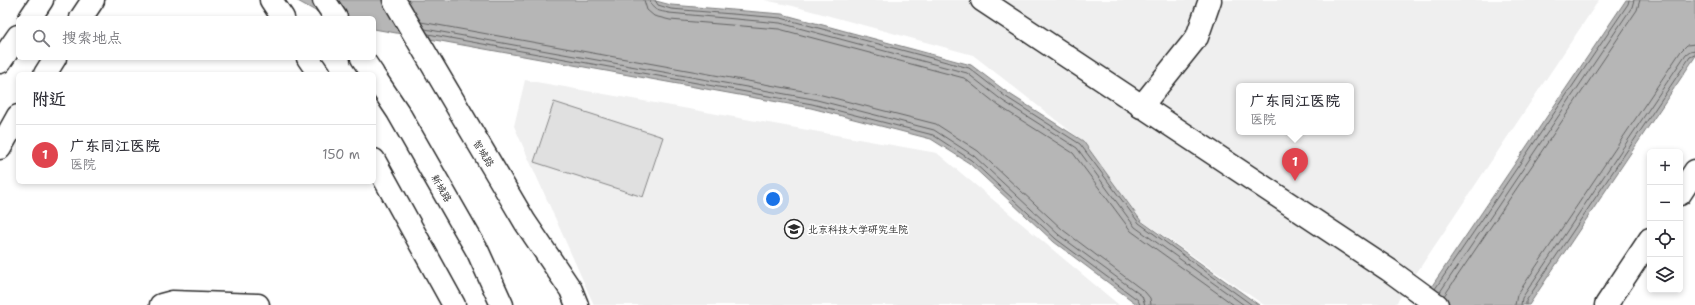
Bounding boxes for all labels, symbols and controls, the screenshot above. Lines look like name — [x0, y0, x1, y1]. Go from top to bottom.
search box — [16, 16, 376, 60]
icon: search — [30, 27, 52, 49]
text: 搜索地点 — [62, 28, 122, 48]
popup — [1236, 83, 1354, 135]
text: 附近 — [32, 88, 66, 110]
text: 广东同江医院 — [1250, 91, 1340, 111]
text: 医院 — [1250, 111, 1276, 128]
text: 广东同江医院 — [70, 136, 160, 156]
street label: 智城路 — [470, 137, 497, 169]
text: 1 — [42, 146, 48, 163]
text: 150 m — [322, 146, 360, 163]
pin: 1 — [1282, 148, 1308, 181]
map controls — [1647, 149, 1683, 293]
button: + — [1647, 149, 1683, 185]
text: 医院 — [70, 156, 96, 173]
street label: 新城路 — [428, 172, 455, 204]
button: − — [1647, 185, 1683, 221]
your location — [763, 189, 783, 209]
school or university icon: 北京科技大学研究生院 — [783, 218, 805, 240]
button: locate — [1647, 221, 1683, 257]
place label: 北京科技大学研究生院 — [808, 223, 908, 236]
button: layers — [1647, 257, 1683, 293]

